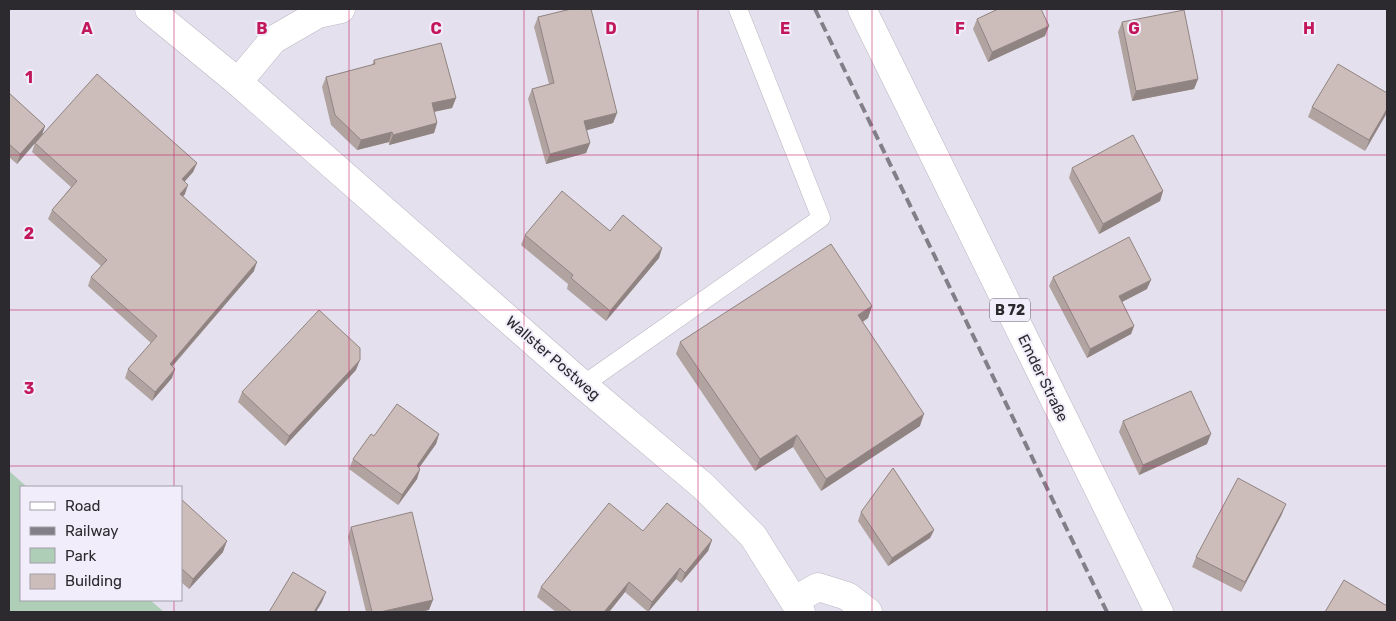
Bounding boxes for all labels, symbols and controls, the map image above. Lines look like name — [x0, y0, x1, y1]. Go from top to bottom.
text: A — [81, 19, 93, 38]
text: B — [256, 19, 268, 38]
text: C — [430, 19, 442, 38]
text: D — [605, 19, 617, 38]
text: E — [780, 19, 790, 38]
text: F — [955, 19, 965, 38]
text: G — [1128, 19, 1140, 38]
text: H — [1303, 19, 1315, 38]
text: 1 — [25, 68, 33, 87]
text: 2 — [24, 224, 34, 243]
road number: B 72 — [990, 298, 1030, 322]
street label: Wallster Postweg — [502, 312, 604, 404]
street label: Emder Straße — [1014, 331, 1072, 425]
text: 3 — [24, 379, 34, 398]
legend — [20, 486, 182, 601]
text: Road — [65, 497, 101, 515]
text: Railway — [65, 522, 119, 540]
text: Park — [65, 547, 96, 565]
text: Building — [65, 572, 122, 590]

